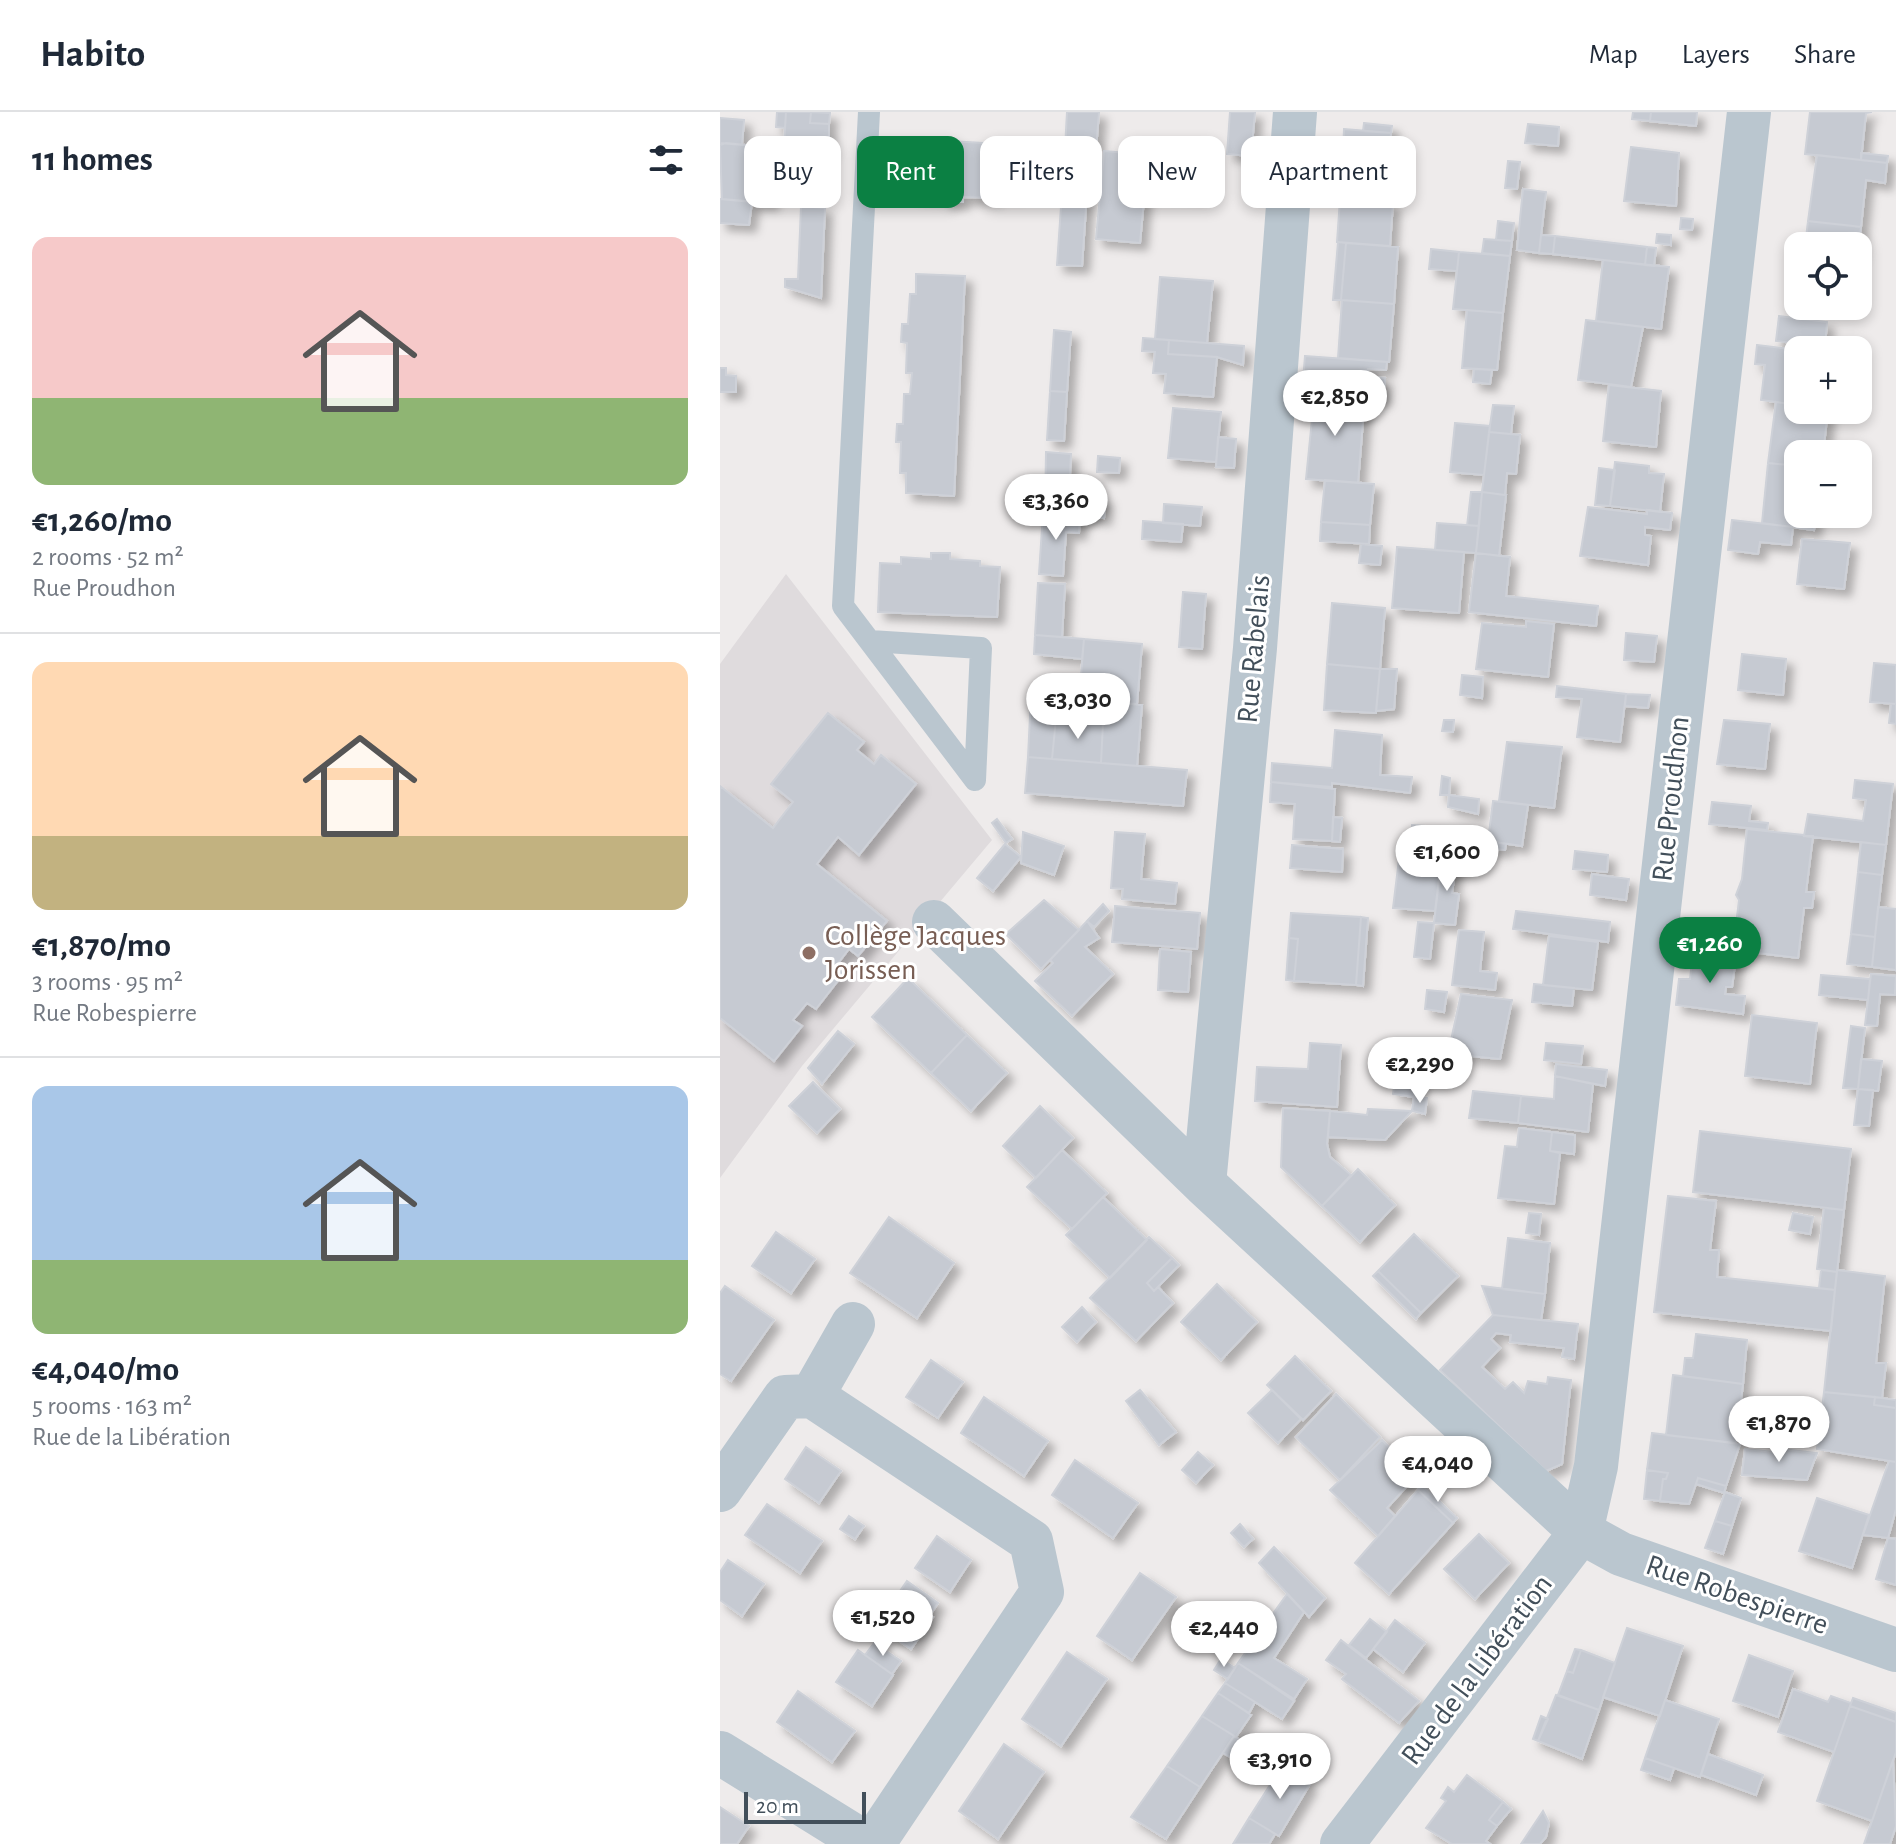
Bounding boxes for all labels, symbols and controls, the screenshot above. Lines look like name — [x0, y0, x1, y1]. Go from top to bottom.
text: Habito — [40, 36, 145, 74]
text: Map — [1589, 41, 1638, 69]
text: Layers — [1682, 41, 1750, 69]
text: Share — [1794, 41, 1856, 69]
chip: Buy — [744, 136, 841, 208]
chip: Rent — [857, 136, 964, 208]
chip: Filters — [980, 136, 1102, 208]
chip: New — [1118, 136, 1225, 208]
chip: Apartment — [1241, 136, 1416, 208]
icon: filters — [644, 138, 688, 182]
text: 11 homes — [32, 143, 153, 177]
map controls — [1784, 232, 1872, 528]
button: locate — [1784, 232, 1872, 320]
icon: home — [288, 289, 432, 433]
button: + — [1784, 336, 1872, 424]
pin: €2,850 — [1270, 370, 1400, 438]
text: €2,850 — [1301, 383, 1369, 409]
button: − — [1784, 440, 1872, 528]
pin: €3,360 — [991, 474, 1121, 542]
text: €3,360 — [1023, 487, 1089, 513]
text: €1,260/mo — [32, 504, 172, 538]
text: 2 rooms · 52 m² — [32, 544, 184, 570]
street label: Rue Rabelais — [1233, 574, 1275, 724]
text: Rue Proudhon — [32, 575, 176, 601]
pin: €3,030 — [1013, 673, 1143, 741]
text: €3,030 — [1044, 686, 1112, 712]
icon: home — [288, 714, 432, 858]
street label: Rue Proudhon — [1647, 715, 1695, 883]
pin: €1,600 — [1382, 825, 1512, 893]
text: €1,600 — [1413, 838, 1481, 864]
pin: €1,260 — [1645, 917, 1775, 985]
place label: Collège Jacques Jorissen — [825, 921, 1006, 985]
text: €1,870/mo — [32, 929, 171, 963]
text: €1,260 — [1677, 930, 1743, 956]
marker: Collège Jacques Jorissen — [800, 944, 818, 962]
text: 3 rooms · 95 m² — [32, 969, 183, 995]
text: Rue Robespierre — [32, 1000, 197, 1026]
pin: €2,290 — [1355, 1037, 1485, 1105]
text: €2,290 — [1386, 1050, 1454, 1076]
icon: home — [288, 1138, 432, 1282]
text: €4,040/mo — [32, 1353, 179, 1387]
text: 5 rooms · 163 m² — [32, 1393, 192, 1419]
pin: €1,870 — [1714, 1396, 1844, 1464]
text: €1,870 — [1746, 1409, 1812, 1435]
text: Rue de la Libération — [32, 1424, 231, 1450]
pin: €4,040 — [1373, 1436, 1503, 1504]
text: €4,040 — [1402, 1449, 1474, 1475]
street label: Rue Robespierre — [1642, 1550, 1832, 1640]
street label: Rue de la Libération — [1396, 1569, 1558, 1771]
pin: €1,520 — [818, 1590, 948, 1658]
pin: €2,440 — [1159, 1601, 1289, 1669]
text: €1,520 — [851, 1603, 915, 1629]
text: €2,440 — [1189, 1614, 1259, 1640]
pin: €3,910 — [1215, 1733, 1345, 1801]
text: €3,910 — [1248, 1746, 1312, 1772]
scale bar — [744, 1788, 866, 1824]
text: 20 m — [756, 1795, 799, 1817]

